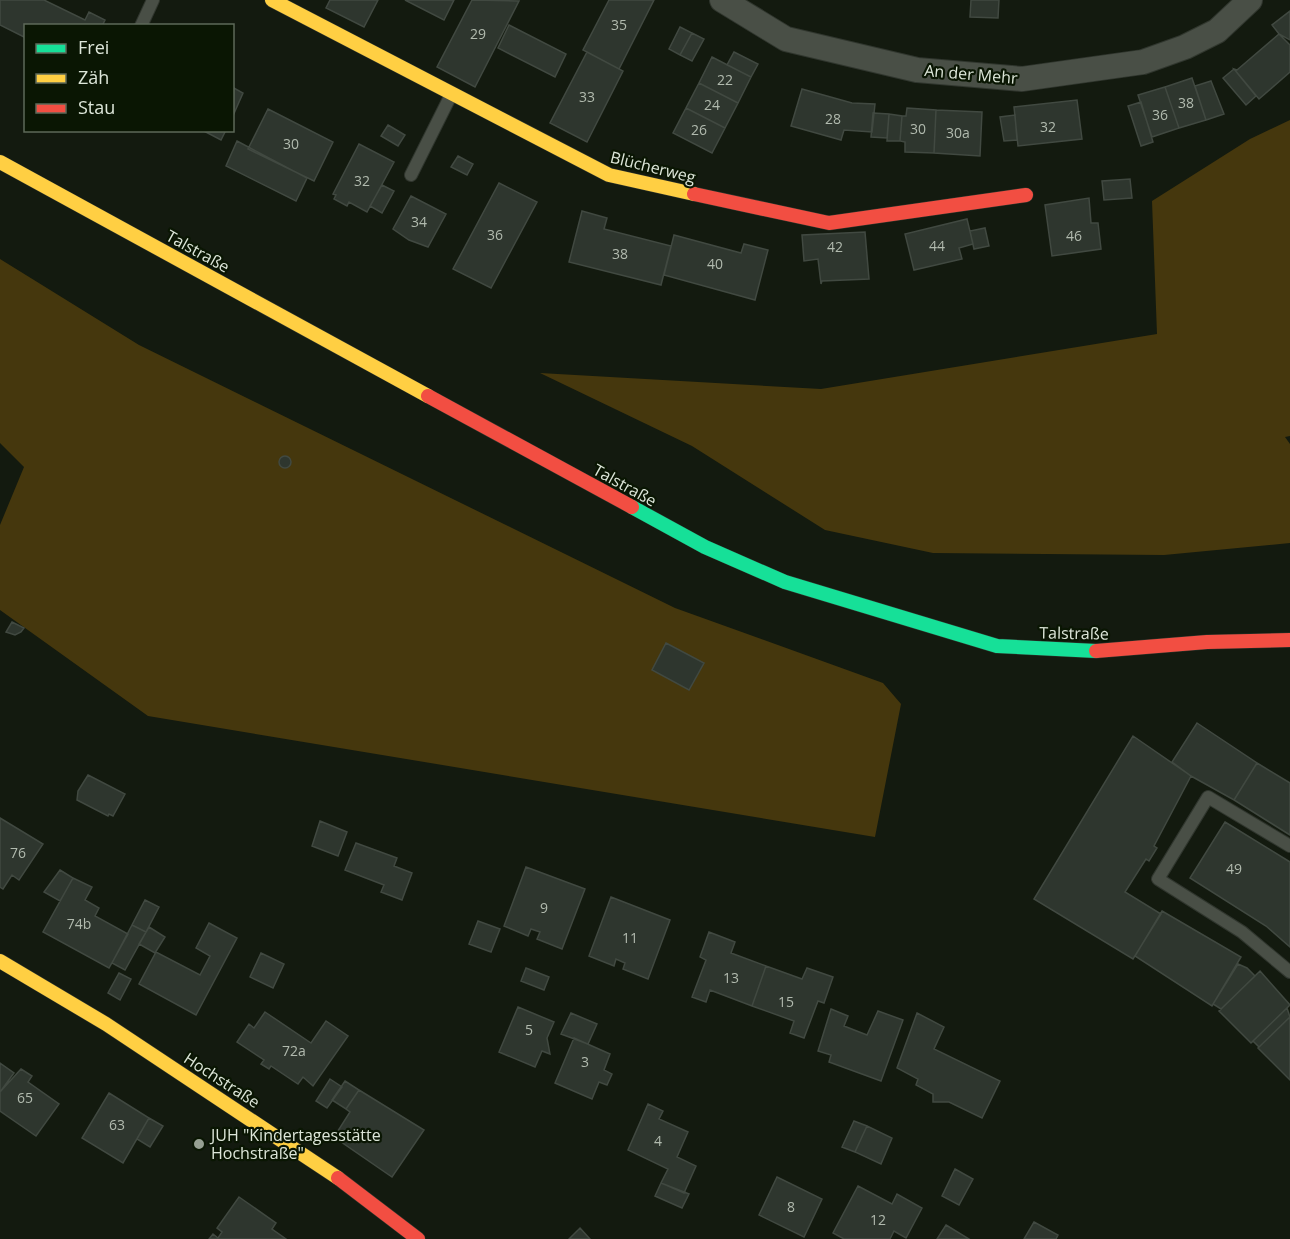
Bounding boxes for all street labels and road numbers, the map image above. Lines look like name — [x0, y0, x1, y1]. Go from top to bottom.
street label: An der Mehr — [924, 59, 1019, 89]
street label: Blücherweg — [608, 146, 698, 188]
street label: Talstraße — [162, 225, 234, 277]
street label: Talstraße — [589, 459, 661, 511]
street label: Talstraße — [1039, 621, 1109, 645]
street label: Hochstraße — [180, 1047, 264, 1113]

